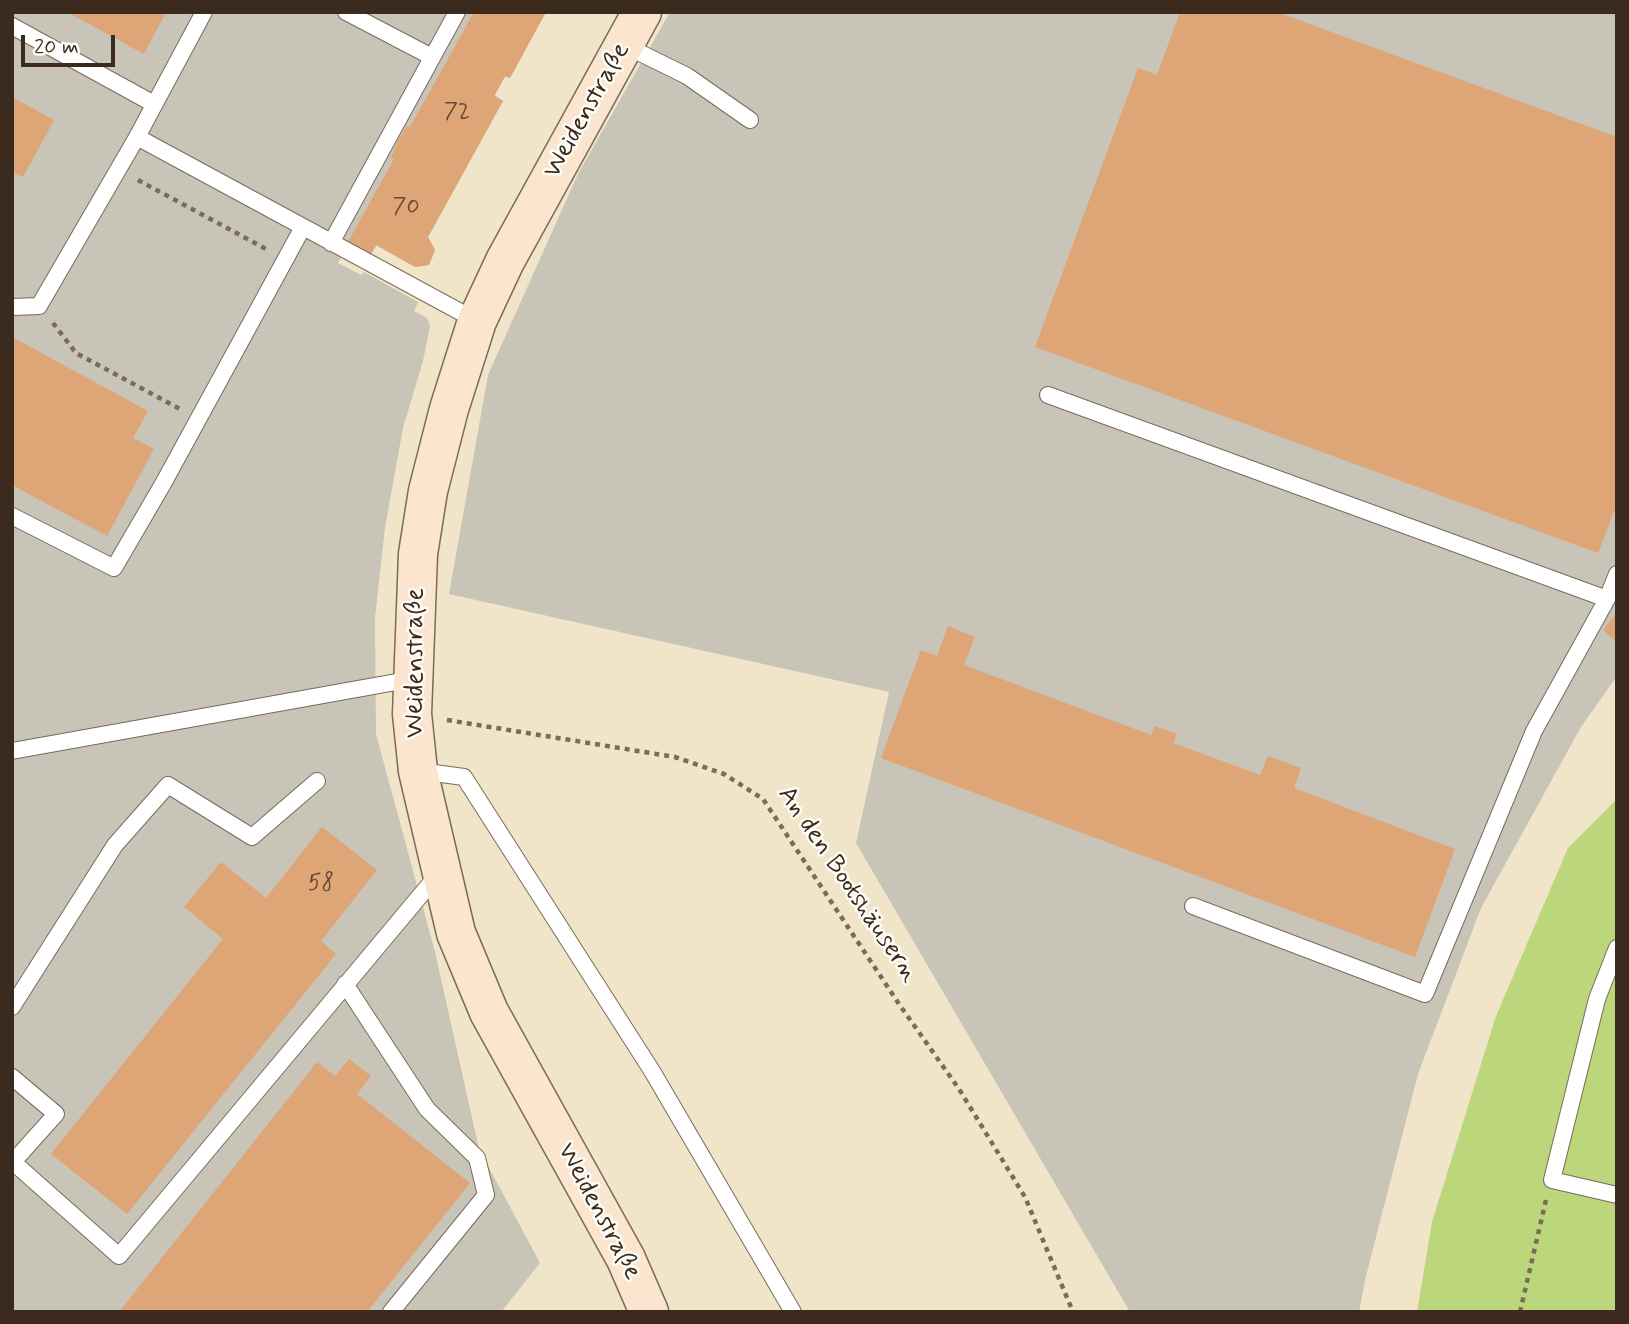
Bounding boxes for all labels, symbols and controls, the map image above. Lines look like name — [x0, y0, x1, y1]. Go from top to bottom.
scale bar — [24, 21, 119, 65]
text: 20 m — [34, 33, 79, 61]
street label: Weidenstraße — [538, 38, 638, 184]
house number: 72 — [444, 99, 470, 127]
house number: 70 — [392, 194, 420, 222]
street label: Weidenstraße — [401, 588, 433, 738]
street label: An den Bootshäusern — [770, 781, 924, 989]
house number: 58 — [308, 870, 334, 898]
street label: Weidenstraße — [549, 1138, 647, 1286]

